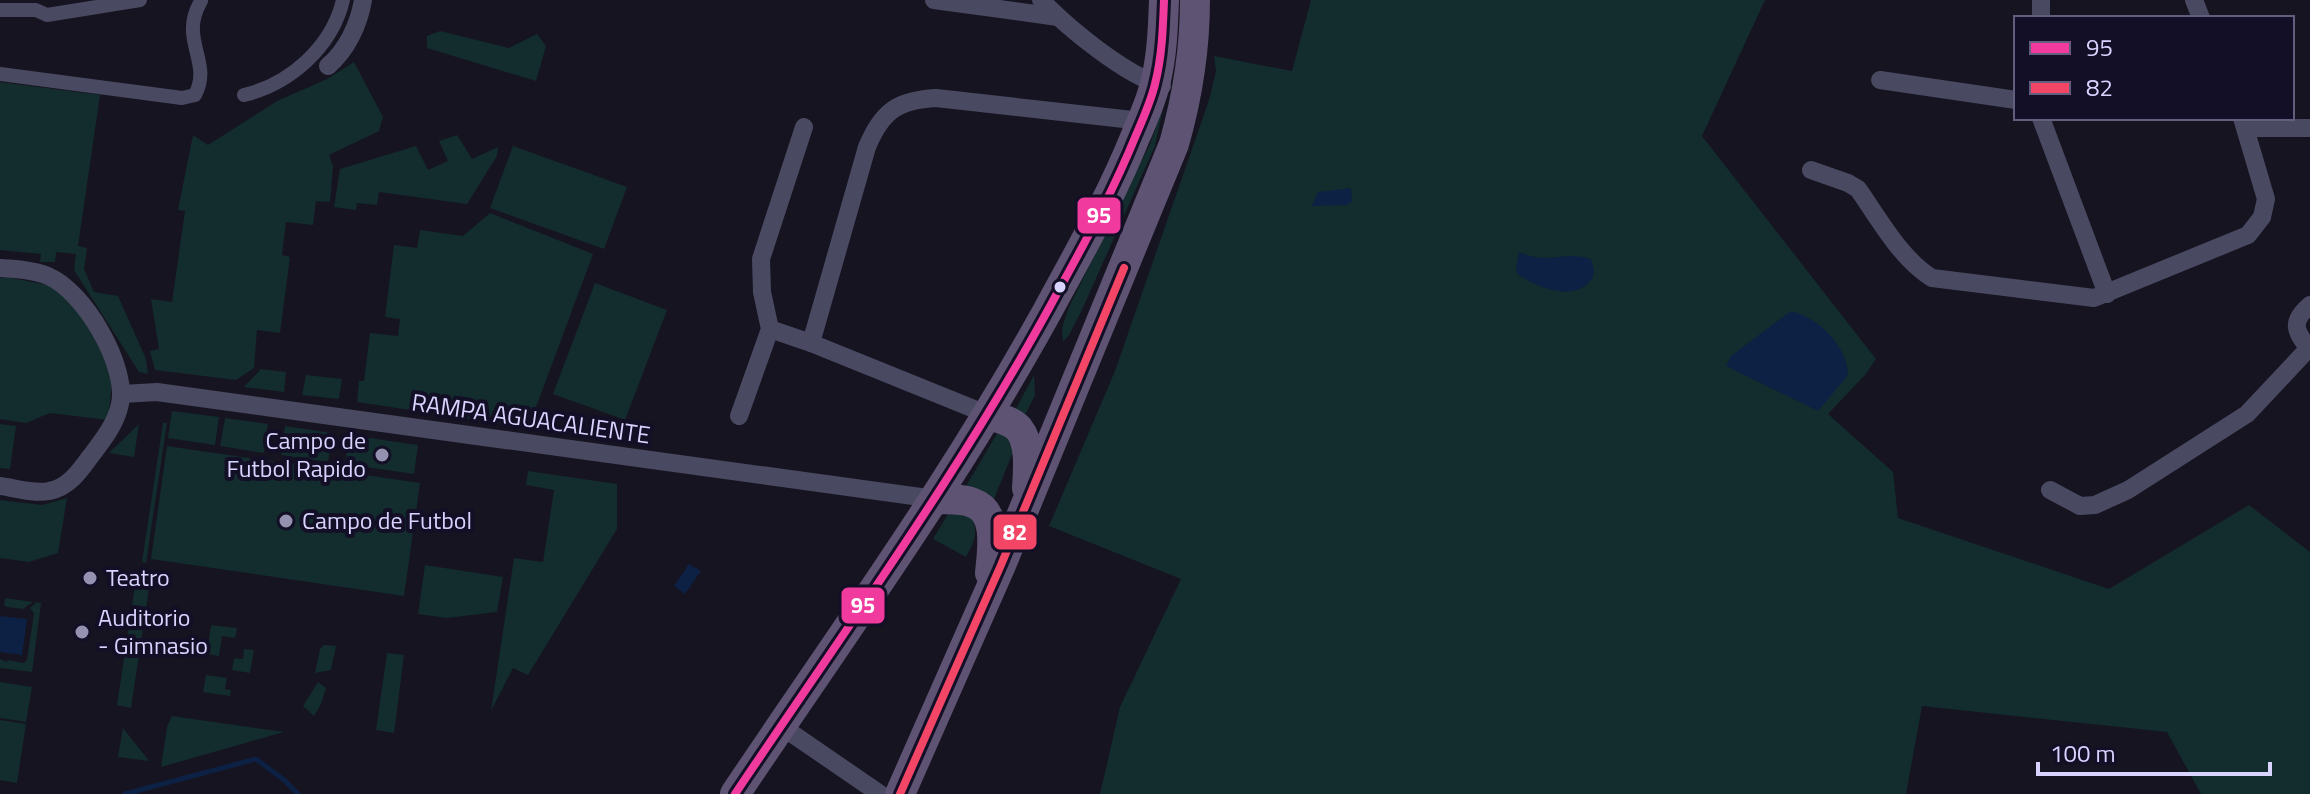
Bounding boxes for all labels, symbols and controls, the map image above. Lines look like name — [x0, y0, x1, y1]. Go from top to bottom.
legend — [2014, 16, 2294, 120]
text: 95 — [2086, 29, 2113, 65]
text: 82 — [2086, 69, 2113, 105]
line badge: 95 — [1076, 196, 1122, 235]
text: 95 — [1087, 198, 1111, 232]
unlabelled marker — [1052, 279, 1068, 295]
street label: RAMPA AGUACALIENTE — [410, 383, 653, 453]
place label: Campo de Futbol Rapido — [226, 422, 366, 486]
marker: Campo de Futbol Rapido — [373, 446, 391, 464]
place label: Campo de Futbol — [302, 502, 472, 538]
marker: Campo de Futbol — [277, 512, 295, 530]
line badge: 82 — [992, 513, 1038, 551]
text: 82 — [1003, 515, 1027, 549]
place label: Teatro — [106, 559, 170, 595]
marker: Teatro — [81, 569, 99, 587]
line badge: 95 — [840, 586, 886, 625]
text: 95 — [851, 588, 875, 622]
place label: Auditorio - Gimnasio — [98, 599, 208, 663]
marker: Auditorio - Gimnasio — [73, 623, 91, 641]
scale bar — [2038, 726, 2270, 776]
text: 100 m — [2050, 735, 2116, 771]

